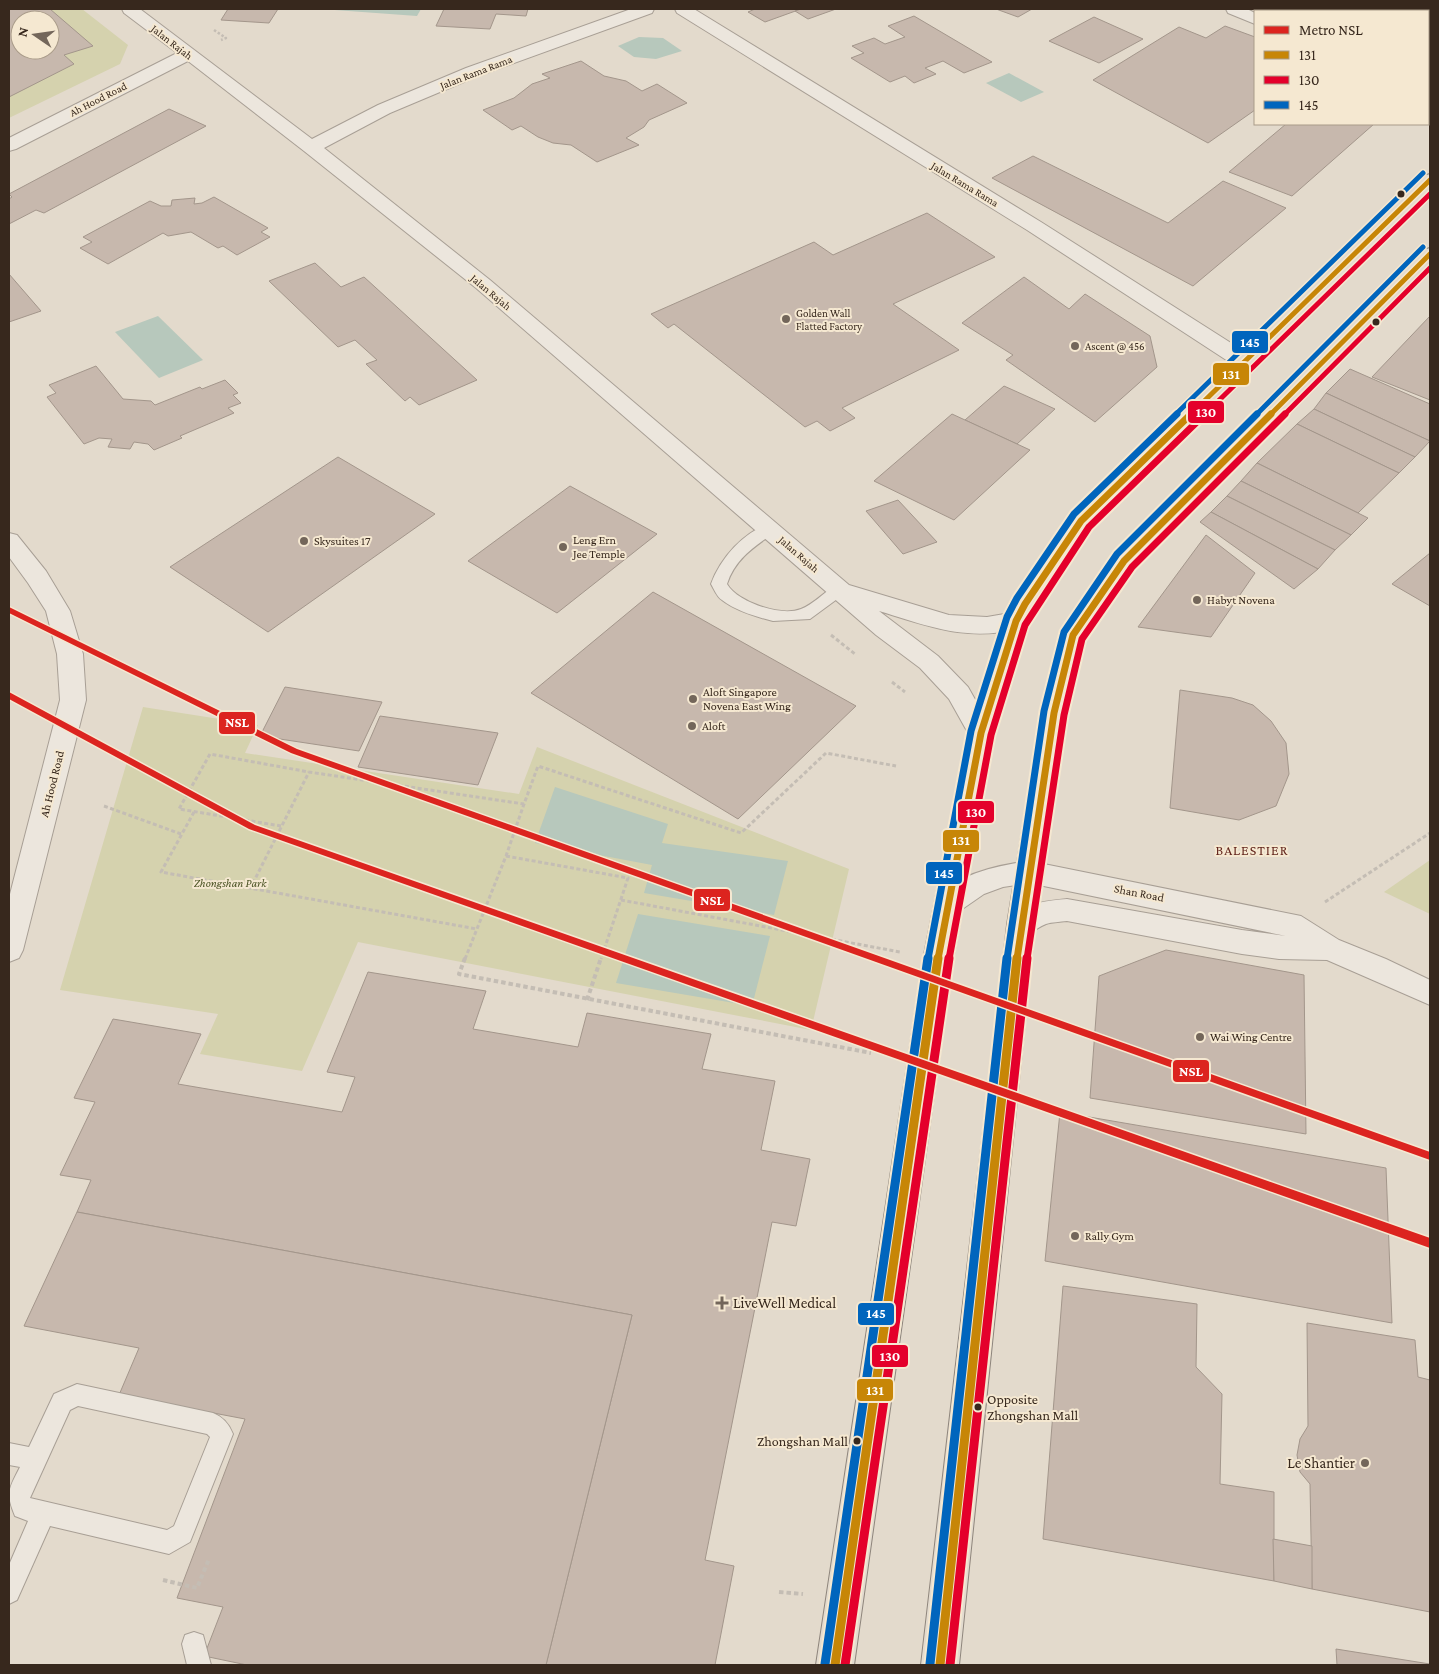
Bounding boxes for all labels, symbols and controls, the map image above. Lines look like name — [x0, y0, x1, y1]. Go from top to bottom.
north arrow — [10, 10, 60, 60]
legend — [1254, 10, 1429, 125]
street label: Jalan Rajah — [148, 22, 195, 63]
text: Metro NSL — [1299, 22, 1363, 38]
text: N — [13, 25, 31, 39]
text: 131 — [1299, 47, 1316, 63]
street label: Jalan Rama Rama — [437, 53, 514, 93]
text: 130 — [1299, 72, 1320, 88]
street label: Ah Hood Road — [67, 79, 129, 119]
text: 145 — [1299, 97, 1319, 113]
street label: Jalan Rama Rama — [928, 159, 1001, 210]
unlabelled marker — [1396, 189, 1406, 199]
street label: Jalan Rajah — [467, 271, 514, 313]
place label: Golden Wall Flatted Factory — [796, 307, 863, 333]
marker: Golden Wall Flatted Factory — [780, 313, 792, 325]
unlabelled marker — [1371, 317, 1381, 327]
line badge: 145 — [1231, 330, 1269, 354]
text: 145 — [1240, 334, 1260, 350]
marker: Ascent @ 456 — [1069, 340, 1081, 352]
place label: Ascent @ 456 — [1085, 340, 1145, 353]
line badge: 131 — [1212, 362, 1250, 386]
text: 131 — [1222, 366, 1240, 382]
line badge: 130 — [1187, 400, 1225, 424]
text: 130 — [1196, 404, 1216, 420]
place label: Leng Ern Jee Temple — [572, 533, 625, 561]
street label: Jalan Rajah — [775, 533, 822, 575]
place label: Skysuites 17 — [314, 534, 371, 548]
marker: Skysuites 17 — [298, 535, 310, 547]
marker: Leng Ern Jee Temple — [557, 541, 569, 553]
place label: Habyt Novena — [1207, 593, 1275, 607]
marker: Habyt Novena — [1191, 594, 1203, 606]
place label: Aloft Singapore Novena East Wing — [703, 685, 791, 713]
marker: Aloft Singapore Novena East Wing — [687, 693, 699, 705]
line badge: NSL — [218, 711, 256, 735]
text: NSL — [225, 714, 250, 730]
place label: Aloft — [702, 719, 726, 733]
marker: Aloft — [686, 720, 698, 732]
street label: Ah Hood Road — [37, 749, 67, 819]
line badge: 130 — [957, 800, 995, 824]
text: 130 — [966, 804, 986, 820]
line badge: 131 — [942, 829, 980, 853]
text: 131 — [952, 832, 970, 848]
district label: BALESTIER — [1216, 842, 1288, 858]
line badge: 145 — [925, 861, 963, 885]
text: 145 — [934, 865, 954, 881]
park label: Zhongshan Park — [194, 876, 267, 890]
street label: Shan Road — [1113, 881, 1166, 905]
line badge: NSL — [693, 888, 731, 912]
text: NSL — [700, 892, 725, 908]
place label: Wai Wing Centre — [1210, 1030, 1292, 1044]
marker: Wai Wing Centre — [1194, 1031, 1206, 1043]
line badge: NSL — [1172, 1059, 1210, 1083]
text: NSL — [1179, 1063, 1204, 1079]
place label: Rally Gym — [1085, 1229, 1134, 1243]
marker: Rally Gym — [1069, 1230, 1081, 1242]
place label: LiveWell Medical — [733, 1295, 836, 1311]
marker: LiveWell Medical — [715, 1296, 729, 1310]
line badge: 145 — [857, 1302, 895, 1326]
text: 145 — [866, 1305, 886, 1321]
line badge: 130 — [871, 1344, 909, 1368]
text: 130 — [880, 1348, 900, 1364]
line badge: 131 — [856, 1378, 894, 1402]
text: 131 — [866, 1382, 884, 1398]
place label: Opposite Zhongshan Mall — [987, 1391, 1078, 1423]
marker: Opposite Zhongshan Mall — [973, 1402, 983, 1412]
place label: Zhongshan Mall — [757, 1433, 848, 1449]
marker: Zhongshan Mall — [852, 1436, 862, 1446]
place label: Le Shantier — [1287, 1455, 1356, 1471]
marker: Le Shantier — [1359, 1457, 1371, 1469]

